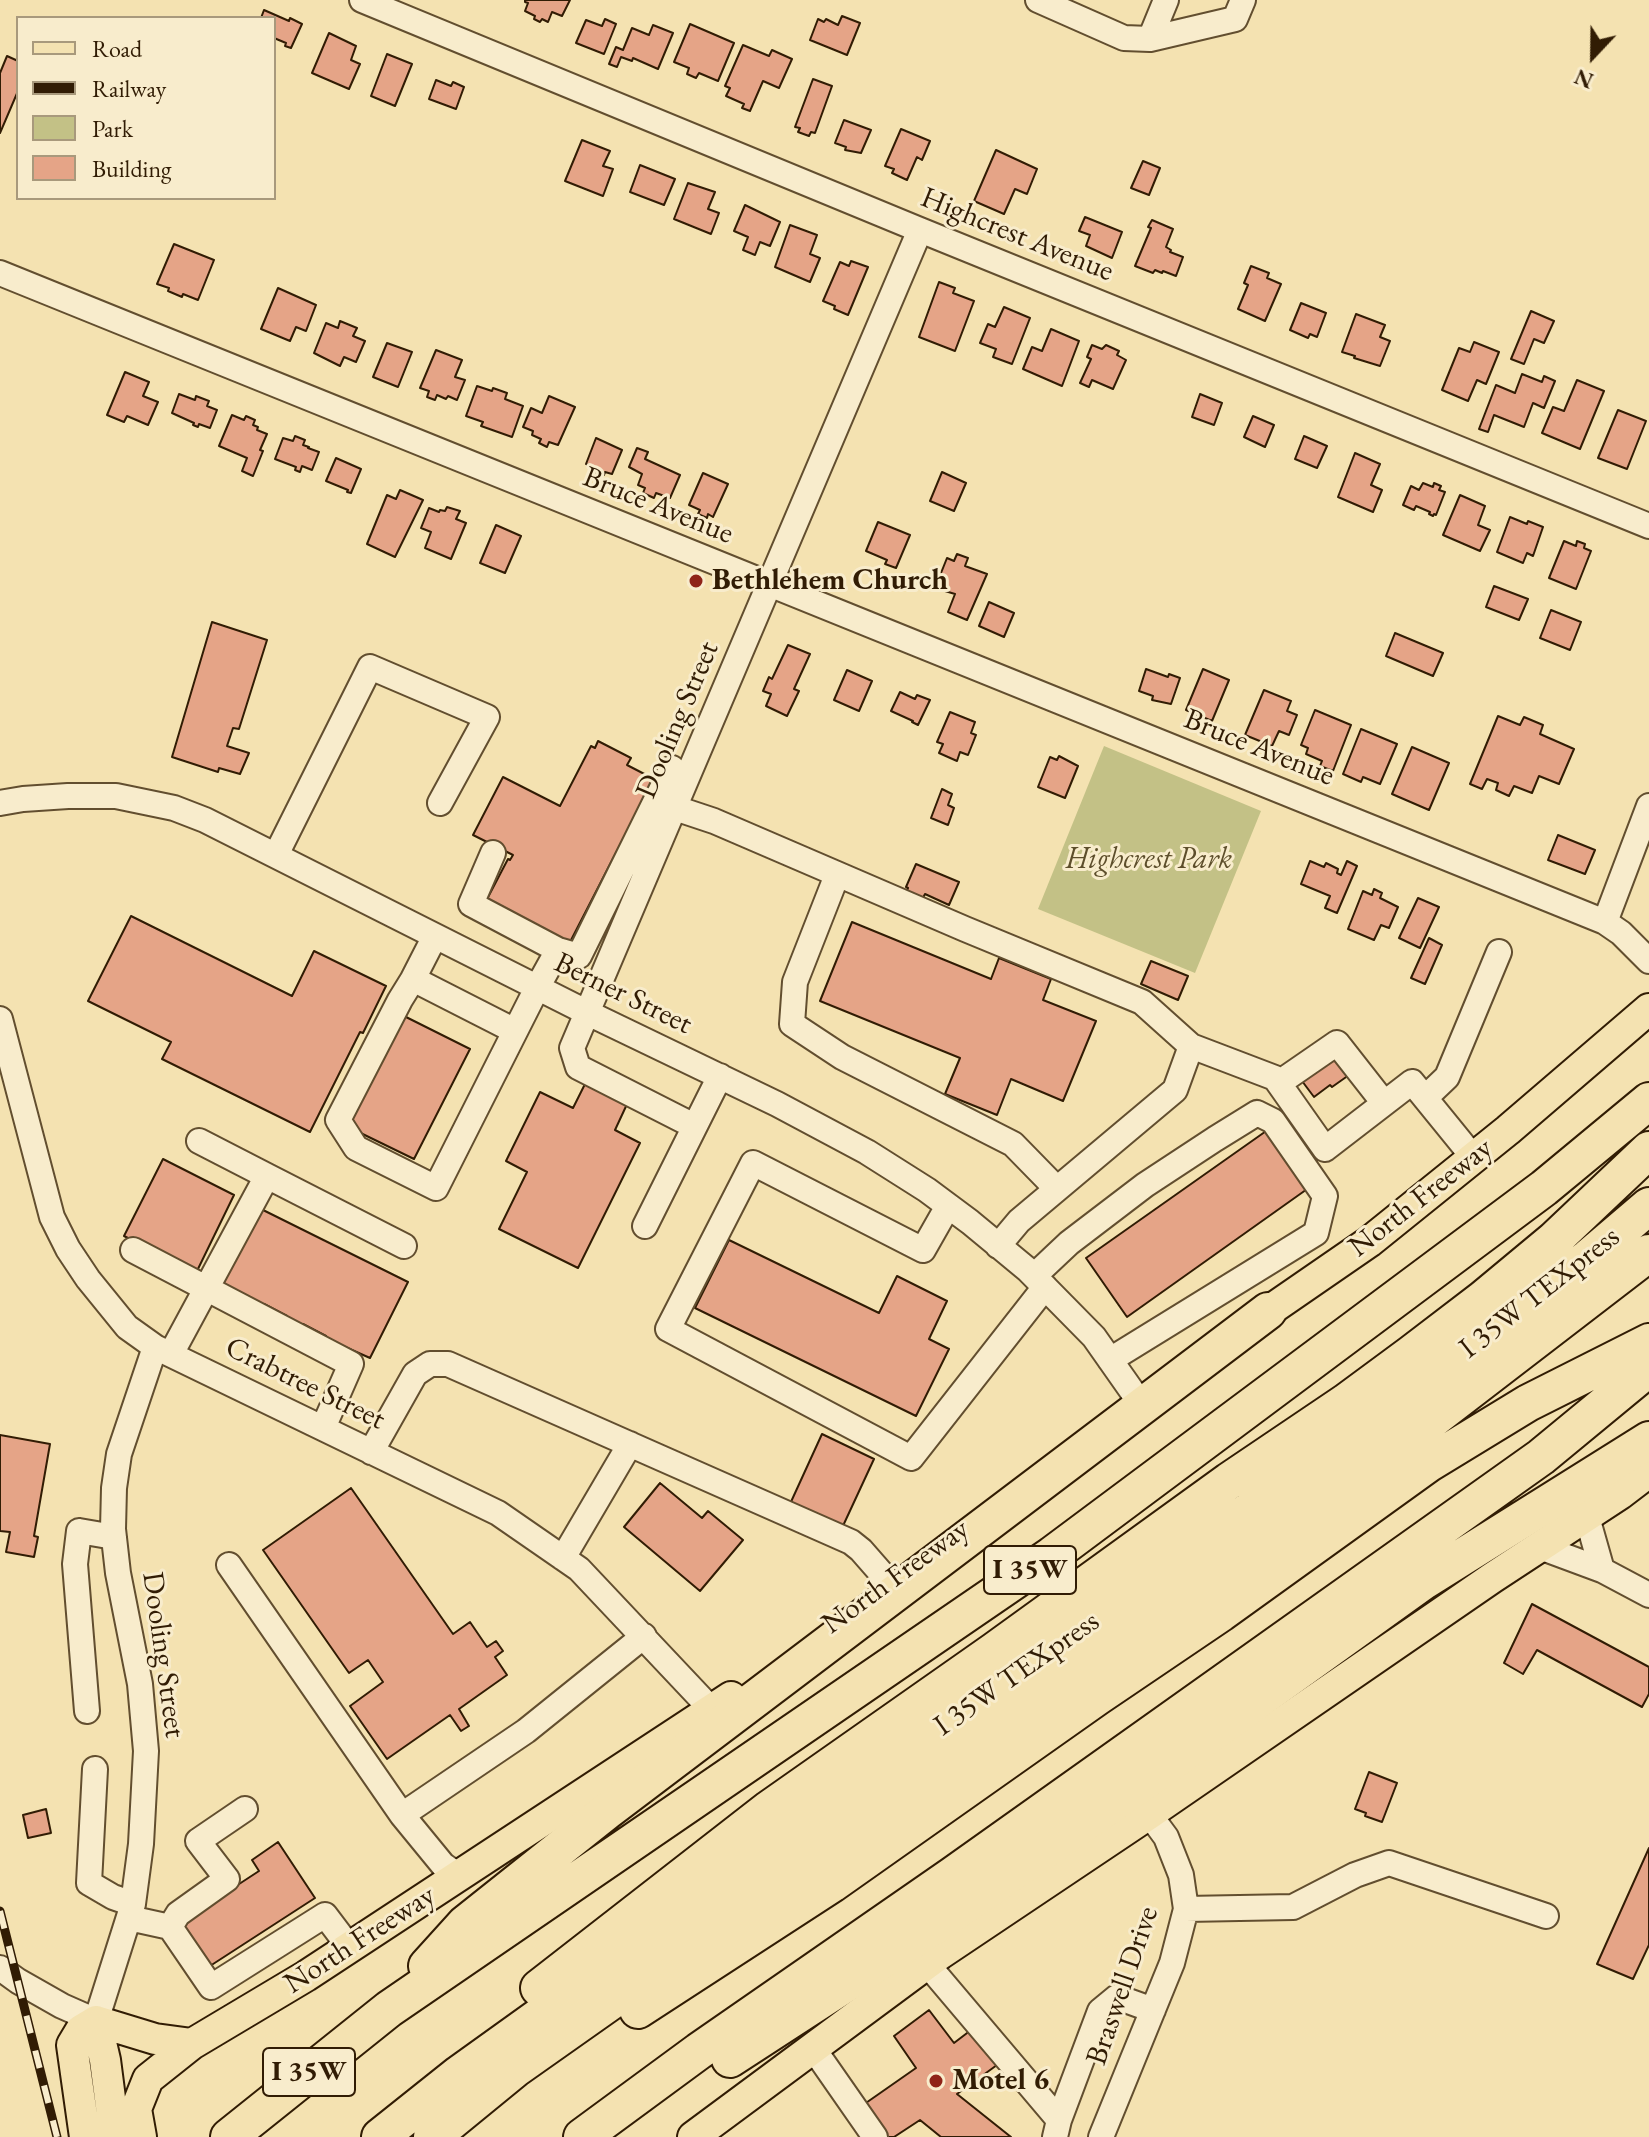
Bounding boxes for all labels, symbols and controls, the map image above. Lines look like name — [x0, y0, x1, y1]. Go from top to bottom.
legend — [16, 16, 276, 200]
north arrow — [1553, 16, 1633, 96]
text: Road — [92, 33, 142, 64]
text: N — [1570, 62, 1598, 95]
text: Railway — [92, 73, 166, 104]
text: Park — [92, 113, 133, 144]
text: Building — [92, 153, 172, 184]
street label: Highcrest Avenue — [915, 180, 1119, 290]
street label: Bruce Avenue — [578, 460, 738, 552]
place label: Bethlehem Church — [712, 563, 948, 599]
marker: Bethlehem Church — [687, 572, 705, 590]
street label: Dooling Street — [629, 636, 727, 804]
street label: Bruce Avenue — [1179, 702, 1339, 794]
park label: Highcrest Park — [1066, 842, 1232, 878]
street label: Berner Street — [548, 945, 698, 1043]
street label: North Freeway — [1342, 1131, 1500, 1265]
street label: I 35W TEXpress — [1453, 1219, 1627, 1367]
street label: Crabtree Street — [219, 1330, 391, 1438]
street label: North Freeway — [815, 1512, 977, 1642]
road number: I 35W — [984, 1546, 1076, 1594]
street label: Dooling Street — [134, 1570, 192, 1740]
street label: I 35W TEXpress — [927, 1604, 1107, 1744]
street label: North Freeway — [278, 1878, 442, 2002]
street label: Braswell Drive — [1079, 1902, 1167, 2070]
road number: I 35W — [263, 2048, 355, 2096]
place label: Motel 6 — [952, 2063, 1049, 2099]
marker: Motel 6 — [927, 2072, 945, 2090]

